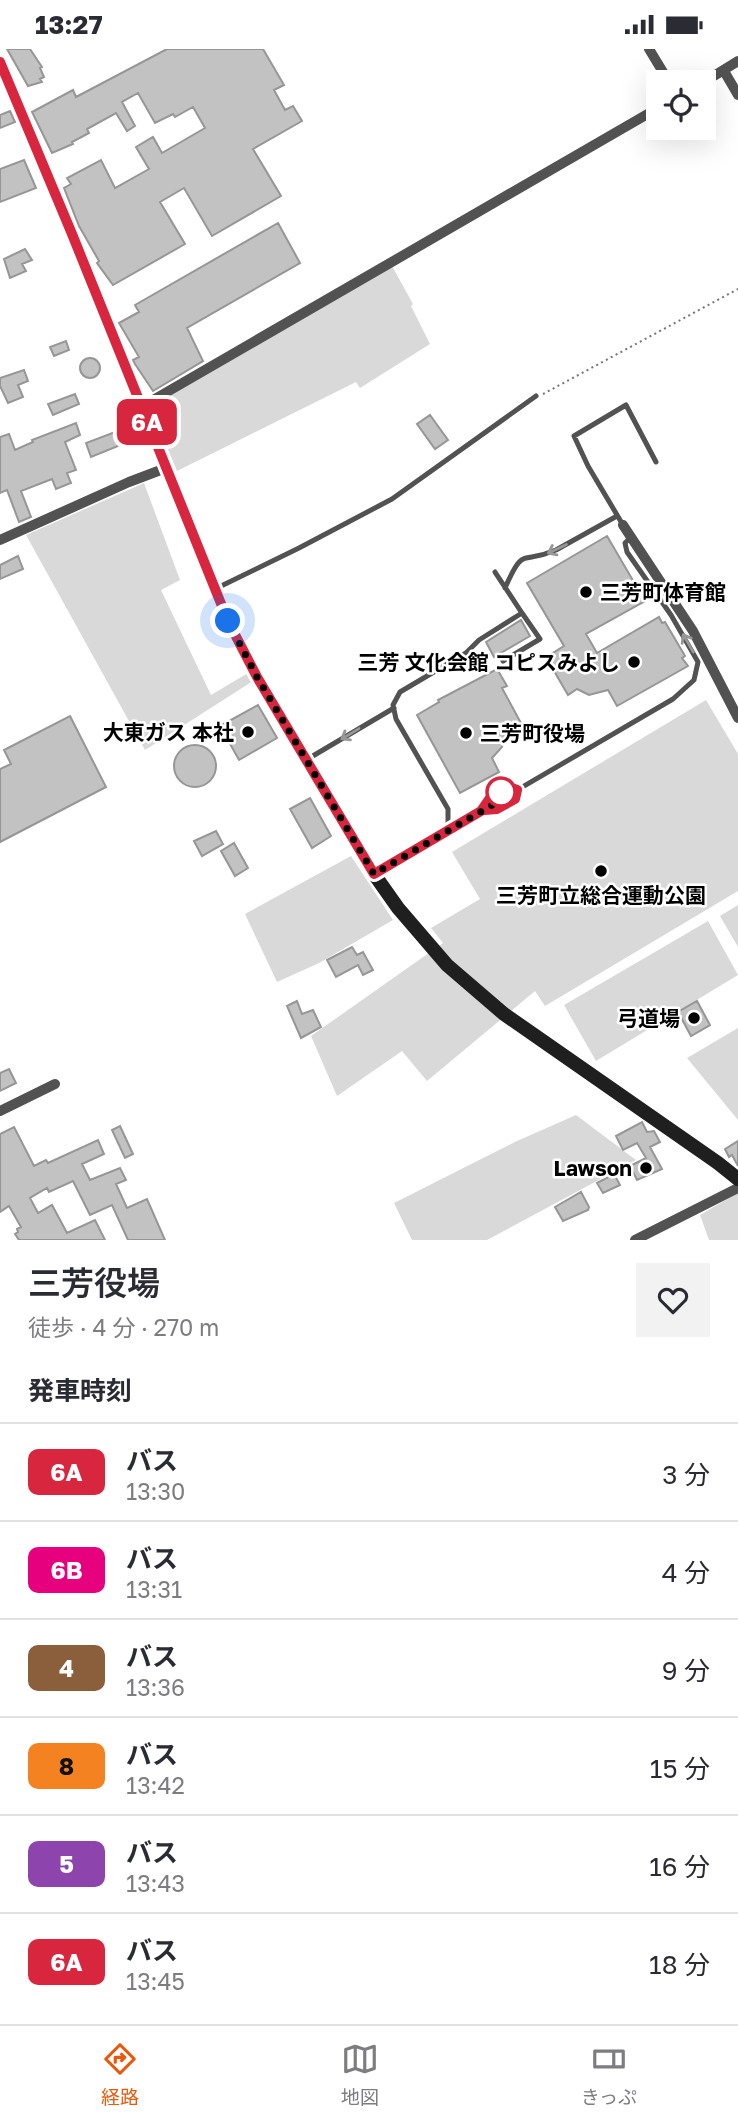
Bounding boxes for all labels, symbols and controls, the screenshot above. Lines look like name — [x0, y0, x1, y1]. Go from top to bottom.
text: 13:27 — [35, 9, 103, 40]
map controls — [646, 70, 716, 140]
button: locate — [646, 70, 716, 140]
line badge: 6A — [116, 399, 178, 445]
text: 6A — [131, 407, 163, 436]
one-way arrow — [548, 542, 568, 556]
place label: 三芳町体育館 — [600, 579, 726, 605]
marker: 三芳町体育館 — [578, 584, 594, 600]
your location — [210, 603, 245, 638]
one-way arrow — [681, 634, 695, 654]
place label: 三芳 文化会館 コピスみよし — [358, 649, 620, 675]
marker: 三芳 文化会館 コピスみよし — [626, 654, 642, 670]
place label: 大東ガス 本社 — [103, 719, 234, 745]
place label: 三芳町役場 — [480, 720, 585, 746]
marker: 大東ガス 本社 — [240, 724, 256, 740]
marker: 三芳町役場 — [458, 725, 474, 741]
one-way arrow — [340, 728, 361, 741]
unlabelled marker — [486, 777, 516, 807]
marker: 三芳町立総合運動公園 — [593, 863, 609, 879]
place label: 三芳町立総合運動公園 — [496, 882, 706, 908]
place label: 弓道場 — [617, 1005, 680, 1031]
marker: 弓道場 — [686, 1010, 702, 1026]
place label: Lawson — [553, 1155, 632, 1181]
marker: Lawson — [638, 1160, 654, 1176]
text: 三芳役場 — [28, 1263, 160, 1302]
button: heart — [636, 1263, 710, 1337]
text: 徒歩 · 4 分 · 270 m — [28, 1313, 219, 1341]
text: 発車時刻 — [28, 1375, 132, 1406]
text: バス — [126, 1445, 178, 1476]
text: 6A — [50, 1457, 83, 1486]
text: 3 分 — [662, 1459, 710, 1490]
text: 13:30 — [126, 1477, 185, 1505]
text: バス — [126, 1543, 178, 1574]
text: 6B — [50, 1555, 83, 1584]
text: 4 分 — [662, 1557, 710, 1588]
text: 13:31 — [126, 1575, 182, 1603]
text: バス — [126, 1641, 178, 1672]
text: 4 — [59, 1653, 74, 1682]
text: 9 分 — [662, 1655, 710, 1686]
text: 13:36 — [126, 1673, 185, 1701]
text: バス — [126, 1739, 178, 1770]
text: 8 — [59, 1751, 74, 1780]
text: 15 分 — [650, 1753, 710, 1784]
text: 13:42 — [126, 1771, 185, 1799]
text: バス — [126, 1837, 178, 1868]
text: 5 — [59, 1849, 74, 1878]
text: 16 分 — [649, 1851, 710, 1882]
text: 13:43 — [126, 1869, 185, 1897]
text: バス — [126, 1935, 178, 1966]
text: 6A — [50, 1947, 83, 1976]
text: 18 分 — [649, 1949, 710, 1980]
text: 13:45 — [126, 1967, 185, 1995]
tab: 経路 — [101, 2040, 139, 2109]
tab: 地図 — [341, 2040, 379, 2109]
tab: きっぷ — [581, 2040, 637, 2109]

